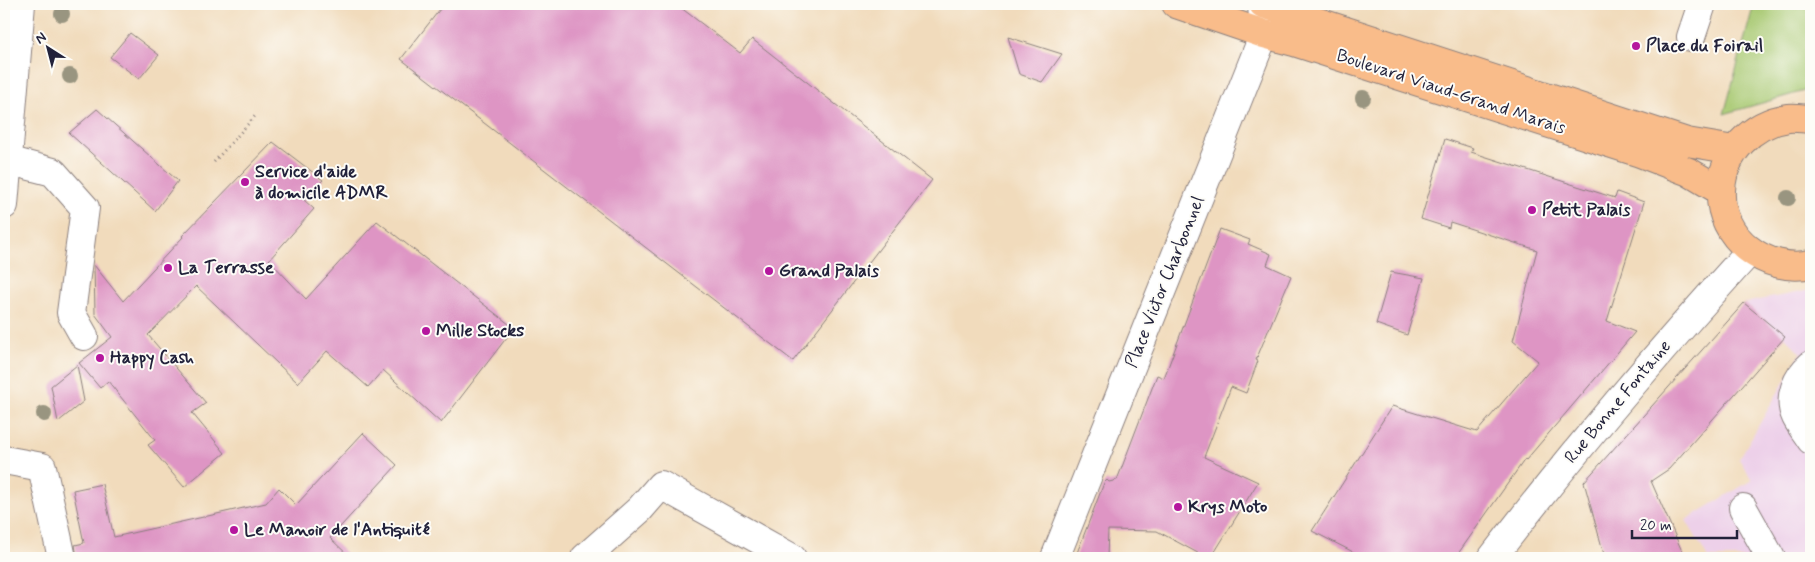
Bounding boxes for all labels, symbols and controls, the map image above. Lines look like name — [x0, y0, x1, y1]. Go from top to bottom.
north arrow — [22, 22, 72, 72]
text: N — [32, 28, 50, 48]
place label: Place du Foirail — [1646, 34, 1763, 58]
marker: Place du Foirail — [1630, 40, 1642, 52]
street label: Boulevard Viaud-Grand Marais — [1333, 44, 1569, 140]
place label: Service d'aide à domicile ADMR — [255, 160, 388, 205]
marker: Service d'aide à domicile ADMR — [239, 176, 251, 188]
street label: Place Victor Charbonnel — [1120, 193, 1210, 371]
place label: Petit Palais — [1542, 198, 1630, 222]
marker: Petit Palais — [1526, 204, 1538, 216]
place label: La Terrasse — [178, 256, 274, 280]
place label: Grand Palais — [779, 259, 879, 283]
marker: La Terrasse — [162, 262, 174, 274]
marker: Grand Palais — [763, 265, 775, 277]
place label: Mille Stocks — [436, 319, 524, 343]
marker: Mille Stocks — [420, 325, 432, 337]
street label: Rue Bonne Fontaine — [1559, 335, 1677, 469]
place label: Happy Cash — [110, 346, 194, 370]
marker: Happy Cash — [94, 352, 106, 364]
place label: Krys Moto — [1188, 495, 1267, 519]
marker: Krys Moto — [1172, 501, 1184, 513]
scale bar — [1632, 507, 1738, 539]
text: 20 m — [1640, 516, 1672, 536]
place label: Le Manoir de l'Antiquité — [244, 518, 430, 542]
marker: Le Manoir de l'Antiquité — [228, 524, 240, 536]

